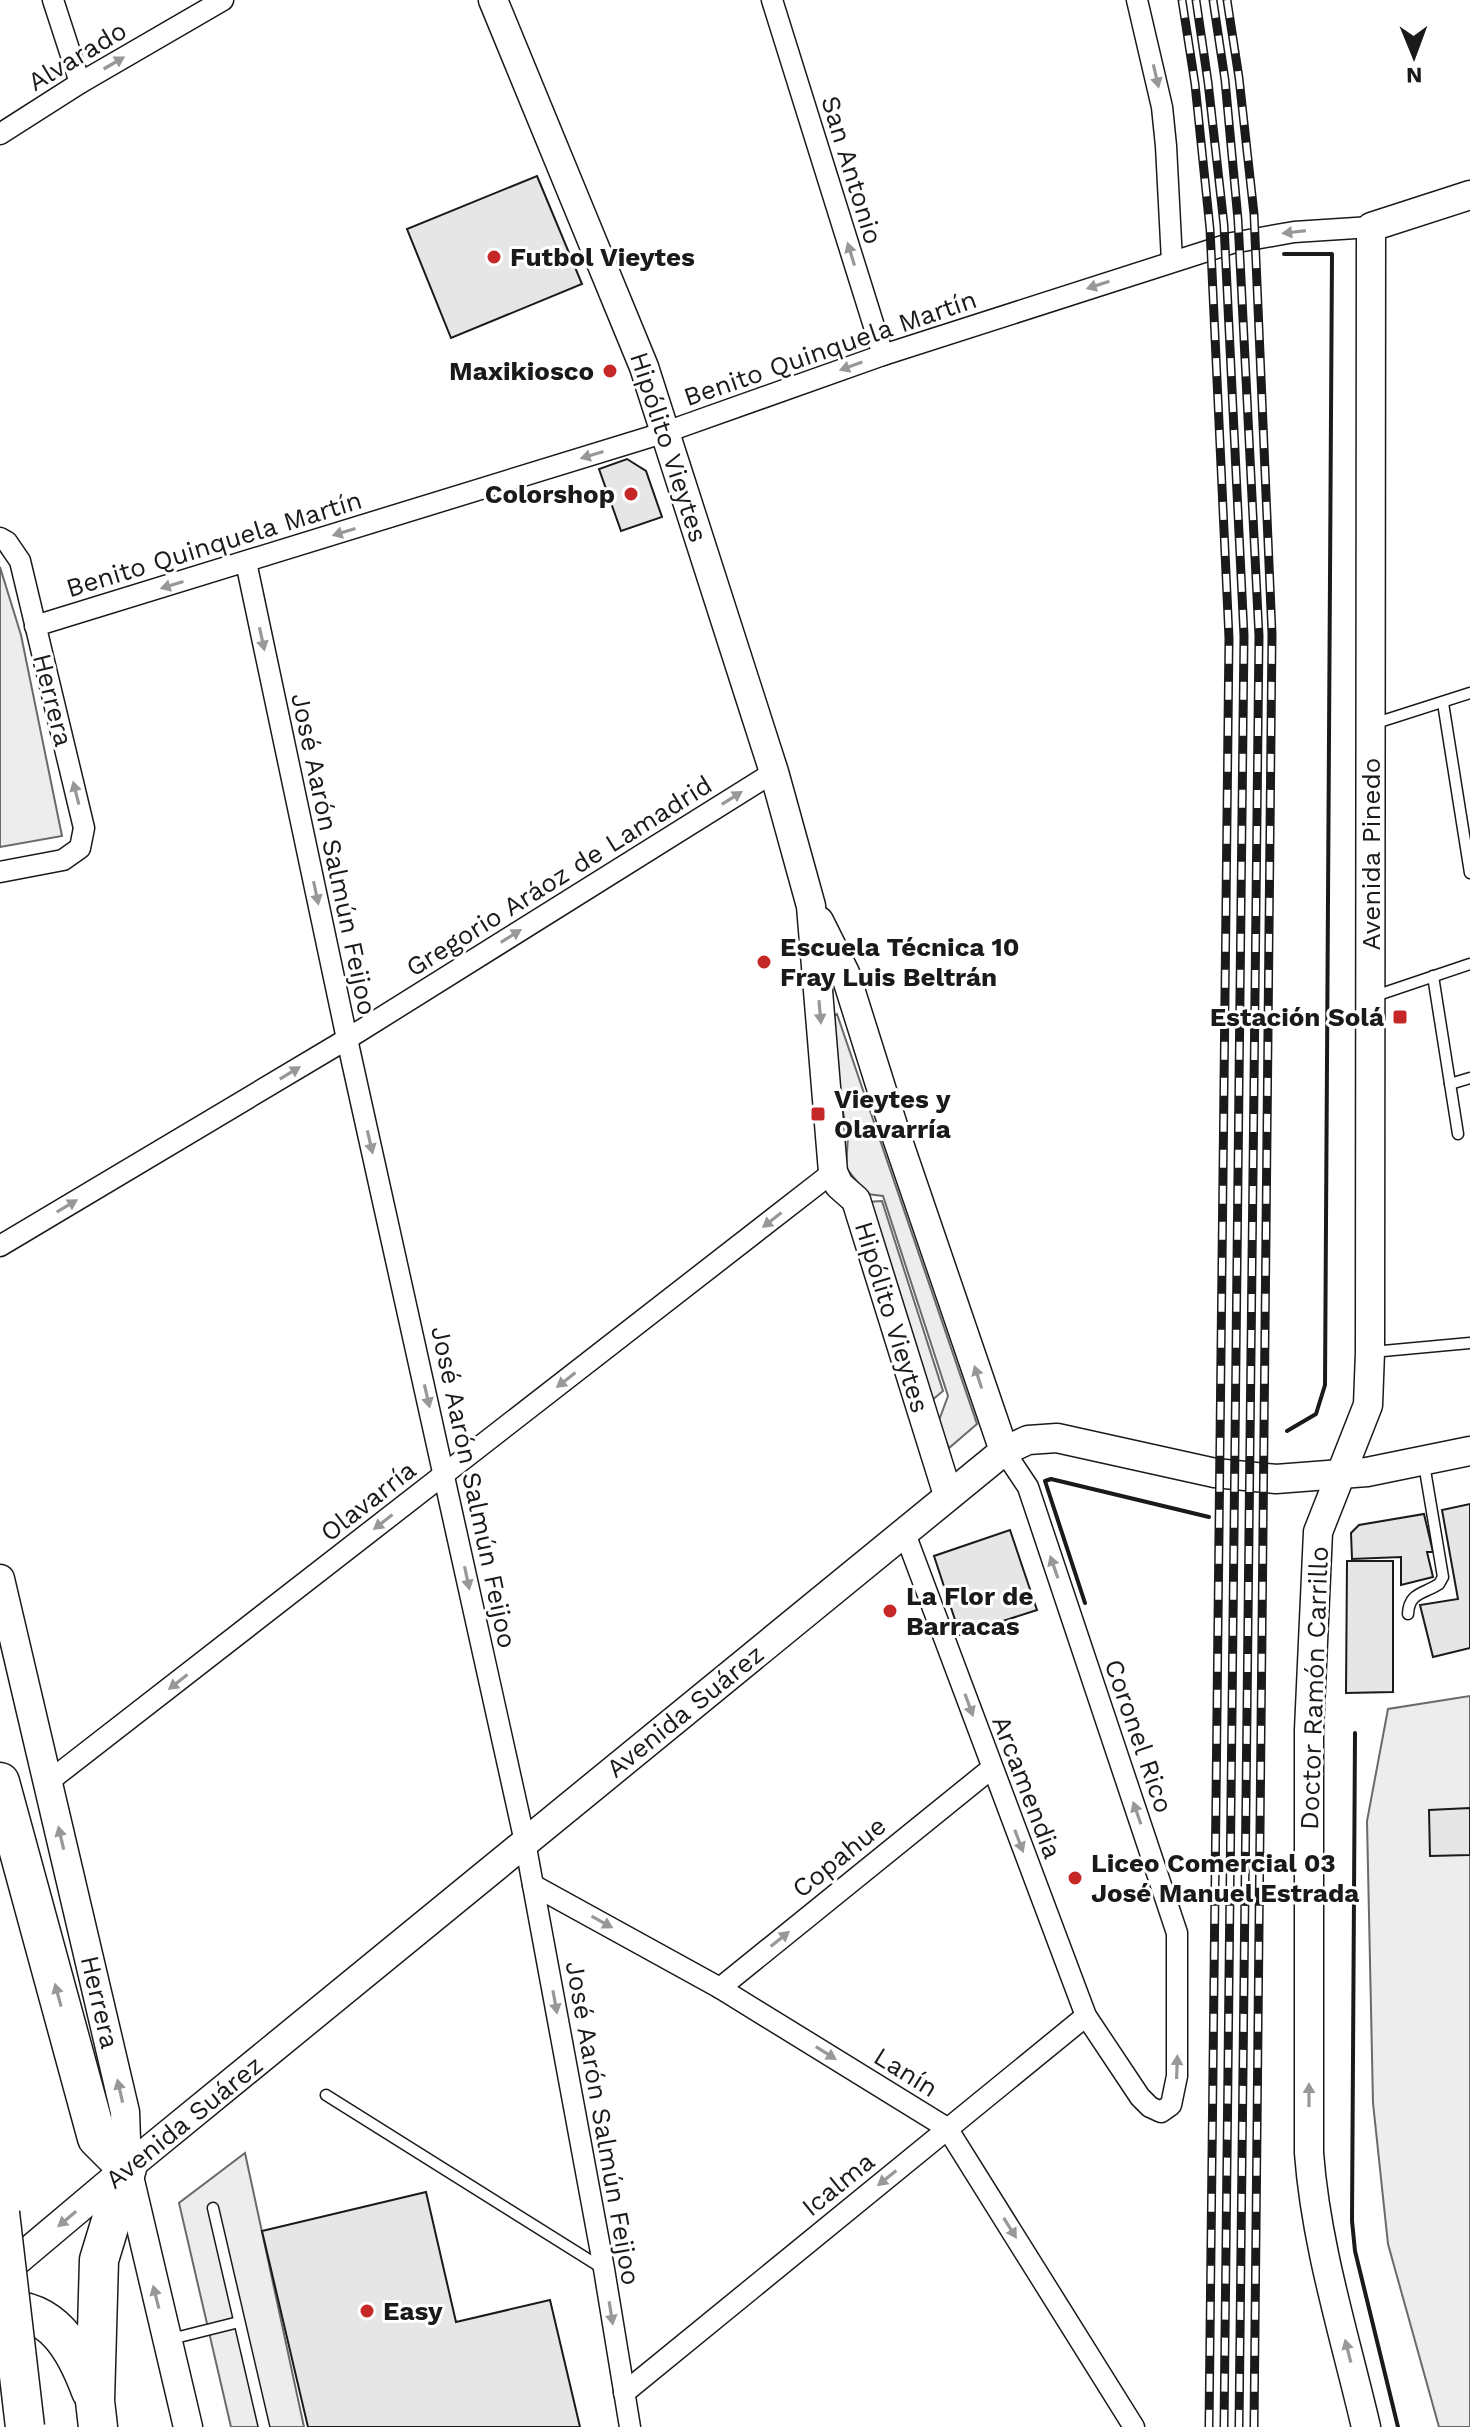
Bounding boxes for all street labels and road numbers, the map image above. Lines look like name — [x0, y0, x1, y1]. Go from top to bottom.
street label: Alvarado — [22, 15, 132, 97]
street label: San Antonio — [815, 92, 889, 248]
street label: Benito Quinquela Martín — [680, 284, 980, 412]
street label: Hipólito Vieytes — [624, 348, 714, 546]
street label: Benito Quinquela Martín — [63, 485, 365, 603]
street label: Herrera — [27, 650, 79, 750]
street label: José Aarón Salmún Feijoo — [285, 690, 383, 1018]
street label: Avenida Pinedo — [1356, 758, 1386, 950]
street label: Gregorio Aráoz de Lamadrid — [401, 769, 717, 983]
street label: Hipólito Vieytes — [849, 1218, 935, 1416]
street label: José Aarón Salmún Feijoo — [425, 1323, 523, 1651]
street label: Olavarría — [314, 1454, 422, 1547]
street label: Doctor Ramón Carrillo — [1294, 1546, 1334, 1830]
street label: Avenida Suárez — [600, 1638, 770, 1784]
street label: Coronel Rico — [1099, 1655, 1179, 1817]
street label: Arcamendia — [986, 1711, 1068, 1863]
street label: Copahue — [786, 1810, 892, 1904]
street label: Herrera — [75, 1953, 125, 2052]
street label: José Aarón Salmún Feijoo — [560, 1959, 646, 2287]
street label: Lanín — [869, 2041, 943, 2103]
street label: Avenida Suárez — [99, 2049, 269, 2195]
street label: Icalma — [796, 2146, 880, 2222]

